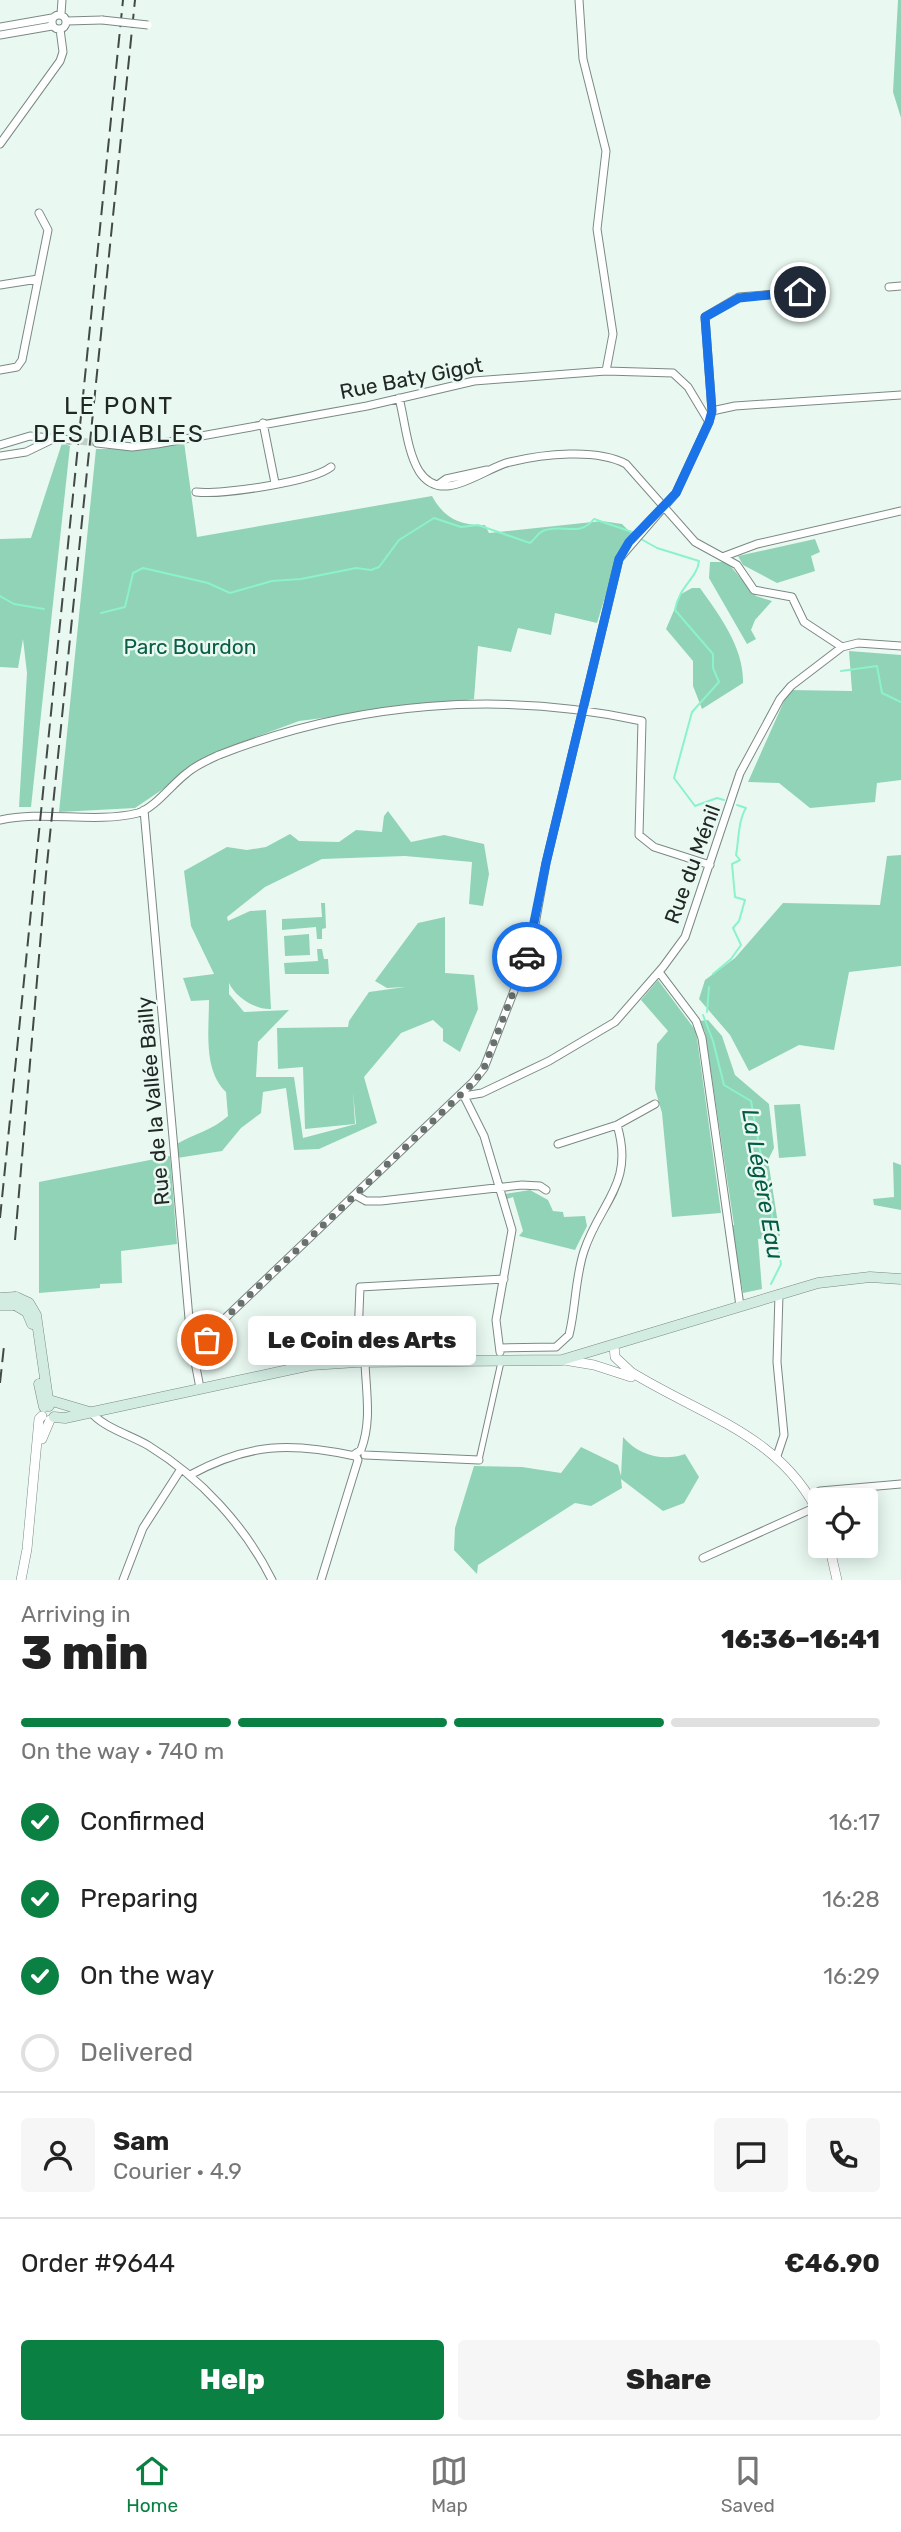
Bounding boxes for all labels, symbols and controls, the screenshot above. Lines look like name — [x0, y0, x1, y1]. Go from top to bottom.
pin — [770, 262, 830, 322]
icon: home — [781, 273, 819, 311]
street label: Rue Baty Gigot — [337, 352, 485, 404]
district label: LE PONT DES DIABLES — [33, 392, 205, 448]
park label: Parc Bourdon — [123, 634, 257, 659]
street label: Rue du Ménil — [659, 801, 725, 927]
courier — [492, 922, 562, 992]
icon: car — [508, 938, 546, 976]
street label: Rue de la Vallée Bailly — [131, 995, 175, 1206]
water label: La Légère Eau — [736, 1107, 790, 1262]
pin — [177, 1310, 237, 1370]
callout: Le Coin des Arts — [249, 1316, 476, 1364]
icon: bag — [188, 1321, 226, 1359]
text: Le Coin des Arts — [267, 1326, 457, 1354]
map controls — [808, 1488, 878, 1558]
button: locate — [808, 1488, 878, 1558]
text: Arriving in — [21, 1600, 131, 1628]
text: 16:36–16:41 — [721, 1624, 880, 1655]
text: 3 min — [21, 1626, 149, 1681]
text: On the way · 740 m — [21, 1737, 224, 1765]
icon: check — [21, 1803, 59, 1841]
text: Confirmed — [80, 1806, 205, 1837]
text: 16:17 — [829, 1808, 880, 1836]
icon: check — [21, 1880, 59, 1918]
text: Preparing — [80, 1883, 198, 1914]
text: 16:28 — [822, 1885, 880, 1913]
icon: check — [21, 1957, 59, 1995]
text: On the way — [80, 1960, 214, 1991]
text: 16:29 — [823, 1962, 880, 1990]
text: Delivered — [80, 2037, 193, 2068]
button: person — [21, 2118, 95, 2192]
button: chat — [714, 2118, 788, 2192]
button: phone — [806, 2118, 880, 2192]
text: Sam — [113, 2126, 169, 2157]
text: Courier · 4.9 — [113, 2157, 242, 2185]
text: Order #9644 — [21, 2248, 175, 2279]
text: €46.90 — [784, 2248, 880, 2279]
button: Help — [21, 2340, 444, 2420]
button: Share — [458, 2340, 880, 2420]
tab: Home — [126, 2452, 178, 2517]
tab: Map — [430, 2452, 468, 2517]
tab: Saved — [721, 2452, 775, 2517]

